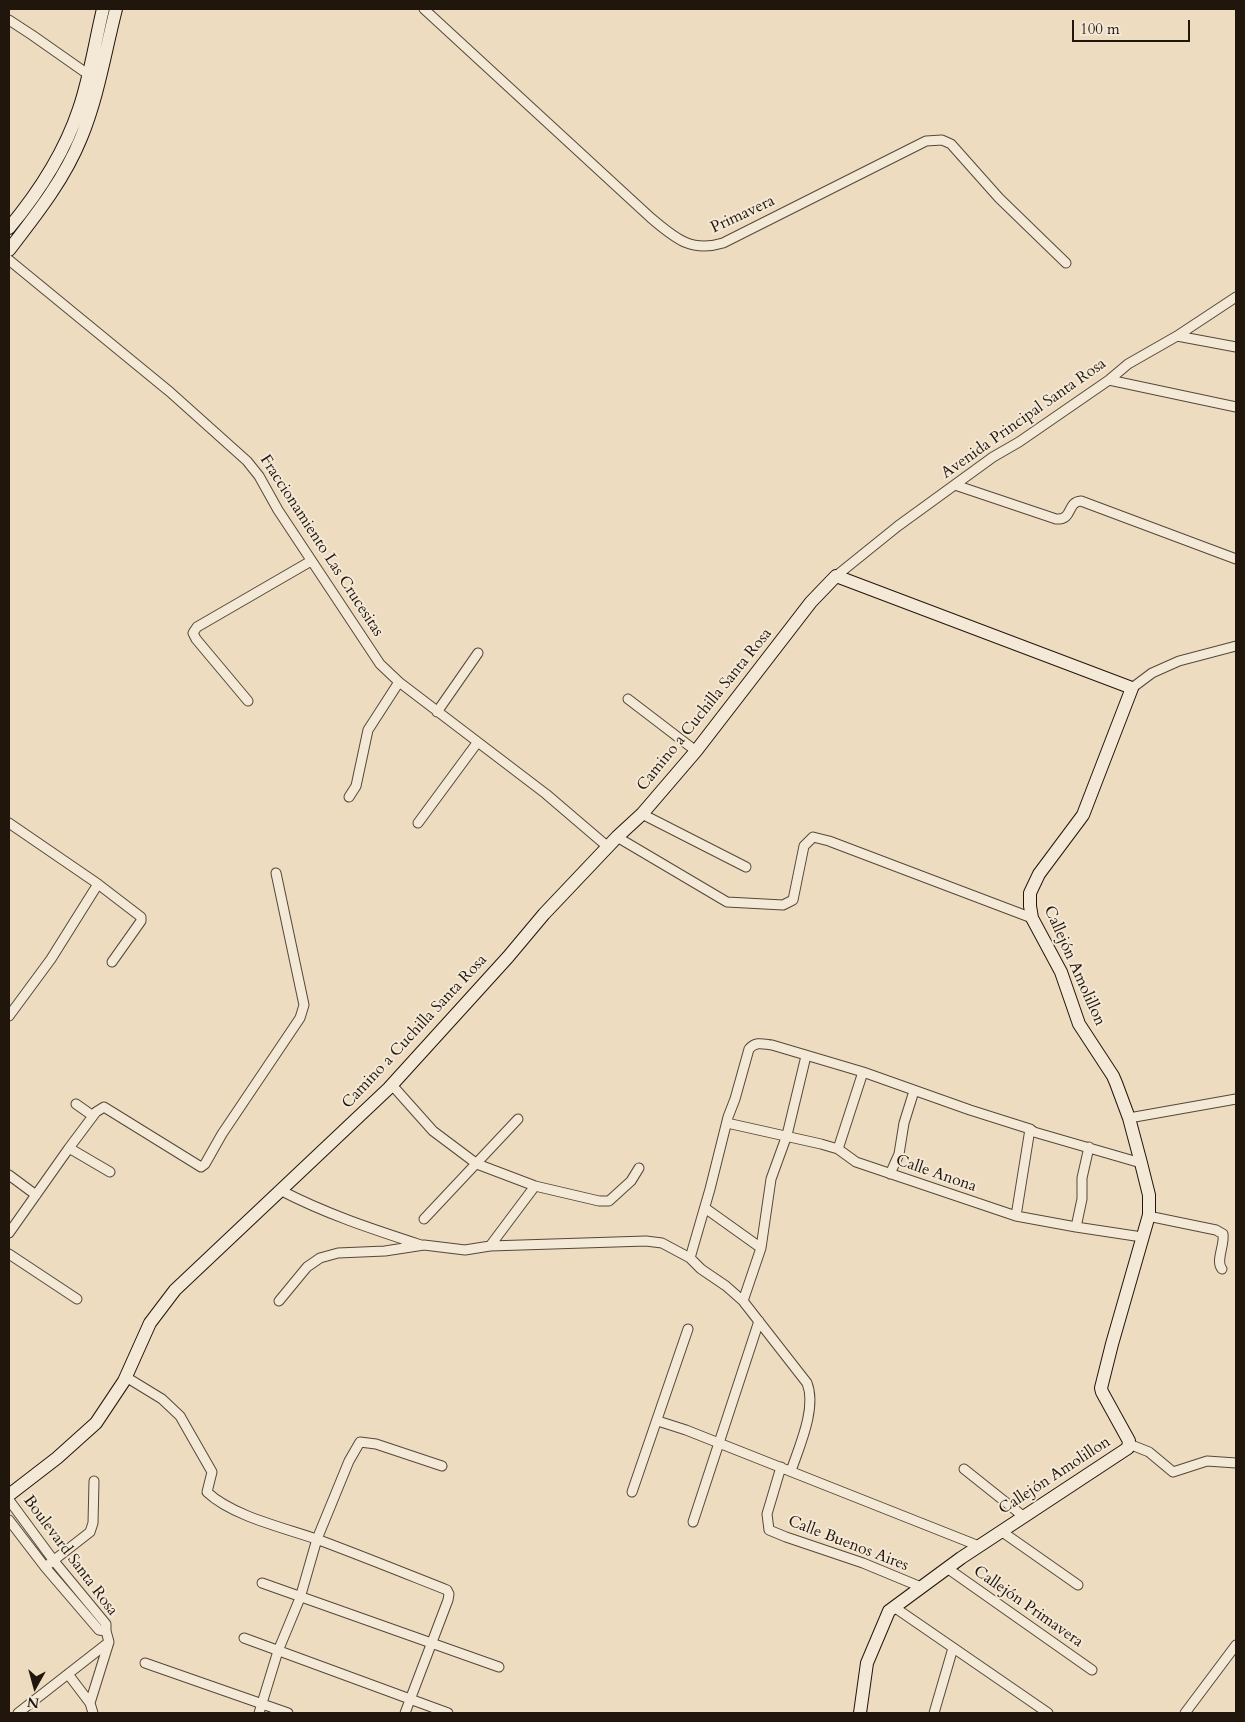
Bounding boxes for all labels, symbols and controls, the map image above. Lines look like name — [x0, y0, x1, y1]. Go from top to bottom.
scale bar — [1075, 10, 1192, 42]
text: 100 m — [1080, 19, 1120, 39]
street label: Primavera — [708, 192, 778, 238]
street label: Avenida Principal Santa Rosa — [938, 355, 1110, 483]
street label: Fraccionamiento Las Crucesitas — [255, 452, 387, 640]
street label: Camino a Cuchilla Santa Rosa — [633, 625, 777, 795]
street label: Callejón Amolillon — [1039, 903, 1109, 1029]
street label: Camino a Cuchilla Santa Rosa — [339, 951, 491, 1113]
street label: Calle Anona — [893, 1151, 979, 1197]
street label: Callejón Amolillon — [996, 1433, 1114, 1519]
street label: Boulevard Santa Rosa — [19, 1492, 121, 1620]
street label: Calle Buenos Aires — [785, 1512, 911, 1576]
street label: Callejón Primavera — [969, 1562, 1087, 1652]
north arrow — [10, 1662, 60, 1712]
text: N — [26, 1692, 40, 1713]

